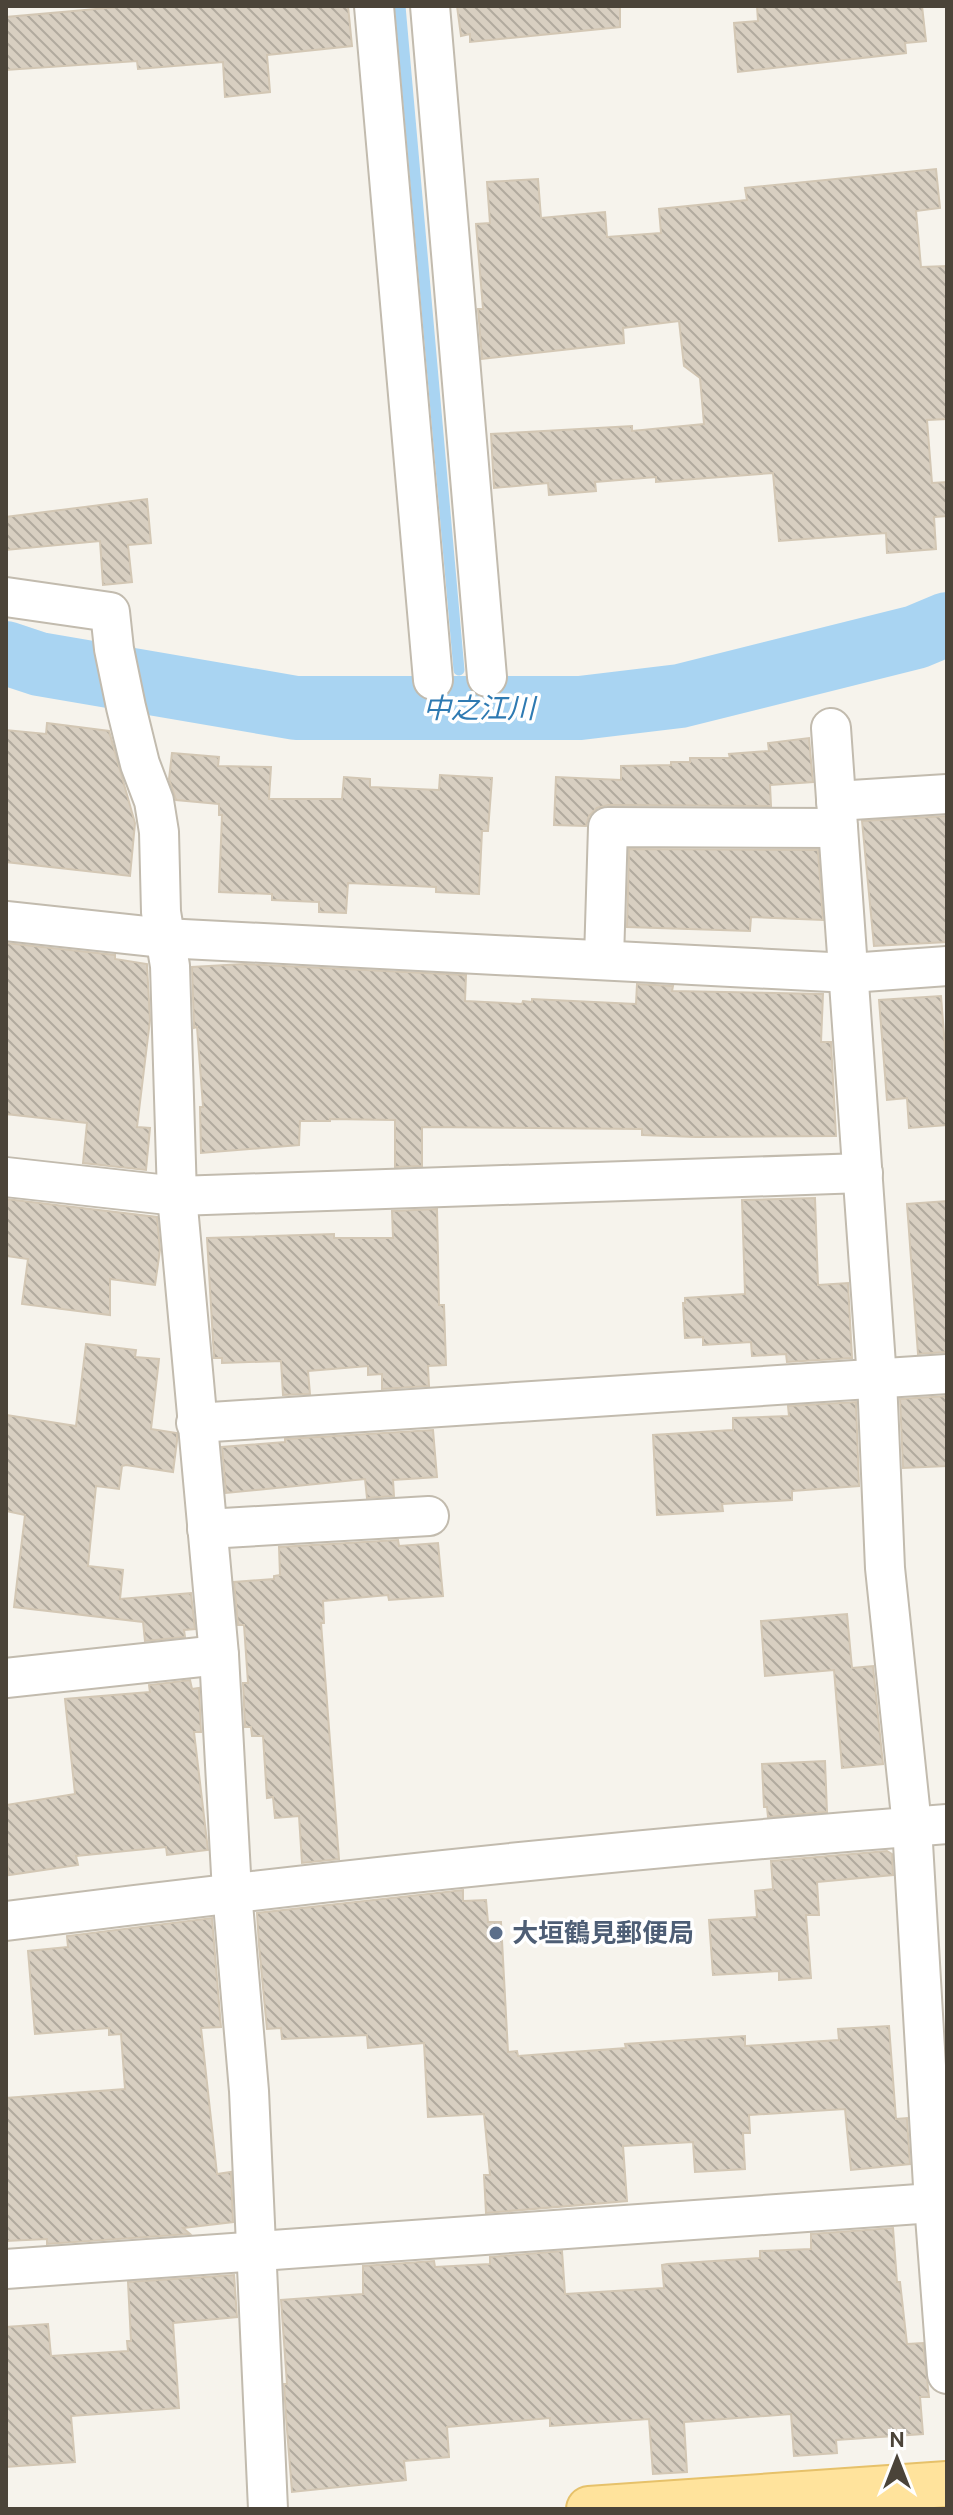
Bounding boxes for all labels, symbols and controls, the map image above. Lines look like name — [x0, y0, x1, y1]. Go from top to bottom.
water label: 中之江川 — [423, 691, 538, 725]
place label: 大垣鶴見郵便局 — [512, 1917, 694, 1949]
marker: 大垣鶴見郵便局 — [487, 1924, 505, 1942]
north arrow — [857, 2419, 937, 2499]
text: N — [889, 2426, 905, 2453]

